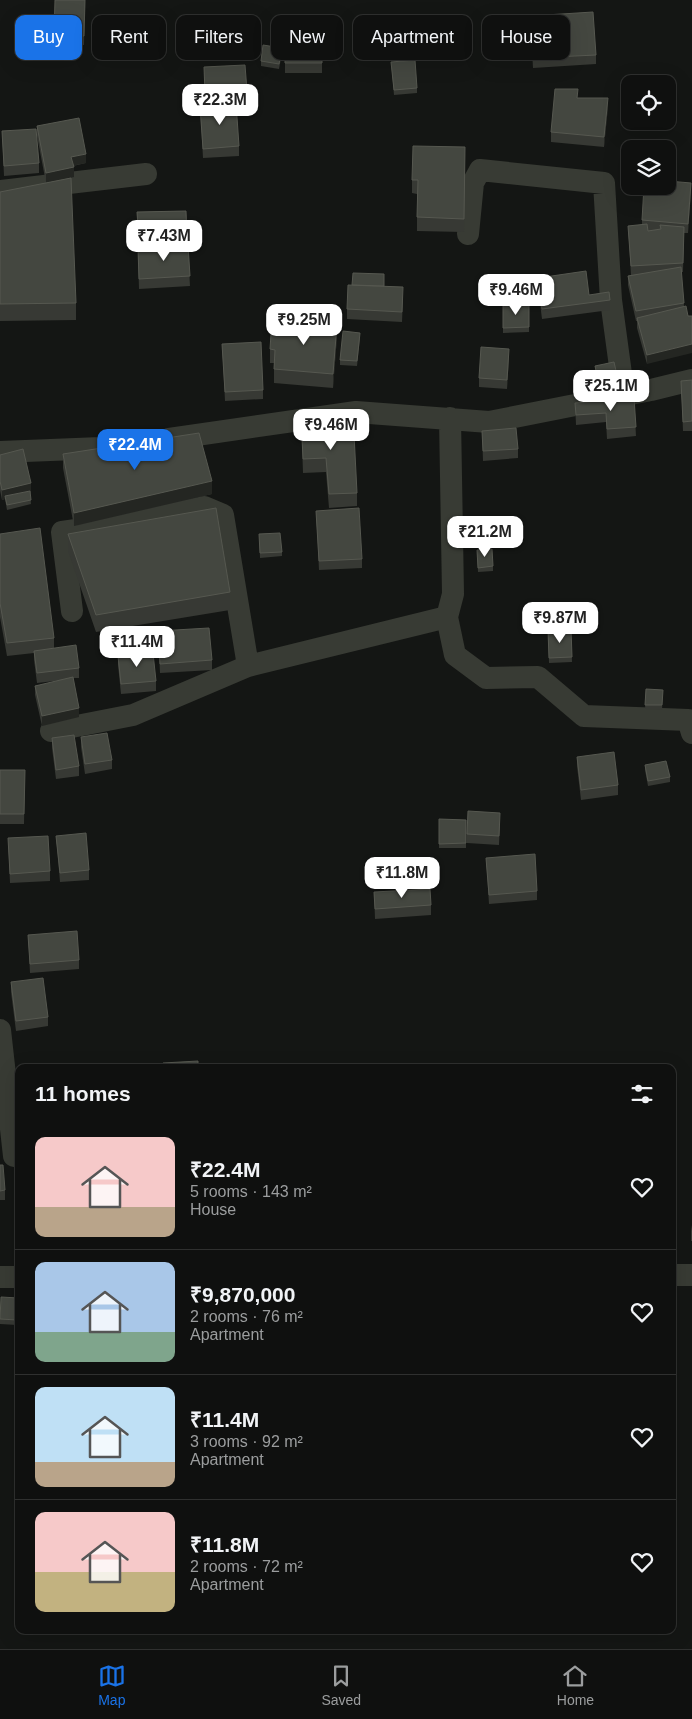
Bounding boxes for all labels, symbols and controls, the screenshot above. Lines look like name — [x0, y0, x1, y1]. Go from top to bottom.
chip: Buy — [15, 15, 82, 60]
chip: Rent — [92, 15, 166, 60]
chip: Filters — [176, 15, 261, 60]
chip: New — [271, 15, 343, 60]
chip: Apartment — [353, 15, 472, 60]
chip: House — [482, 15, 570, 60]
map controls — [621, 75, 676, 195]
button: locate — [621, 75, 676, 130]
pin: ₹22.3M — [179, 84, 261, 126]
text: ₹22.3M — [193, 91, 247, 108]
button: layers — [621, 140, 676, 195]
pin: ₹7.43M — [123, 220, 205, 262]
text: ₹7.43M — [137, 227, 191, 244]
pin: ₹9.46M — [475, 274, 557, 316]
text: ₹9.46M — [489, 281, 543, 298]
pin: ₹9.25M — [263, 304, 345, 346]
text: ₹9.25M — [277, 311, 331, 328]
pin: ₹25.1M — [570, 370, 652, 412]
text: ₹25.1M — [584, 377, 638, 394]
pin: ₹9.46M — [290, 408, 372, 451]
text: ₹9.46M — [304, 416, 358, 433]
pin: ₹22.4M — [94, 428, 176, 471]
text: ₹22.4M — [108, 436, 162, 453]
pin: ₹21.2M — [444, 516, 526, 558]
text: ₹21.2M — [458, 523, 512, 540]
pin: ₹9.87M — [519, 602, 601, 644]
text: ₹9.87M — [533, 609, 587, 626]
pin: ₹11.4M — [96, 626, 178, 668]
text: ₹11.4M — [111, 633, 163, 650]
pin: ₹11.8M — [361, 856, 443, 899]
text: ₹11.8M — [376, 864, 428, 881]
icon: filters — [628, 1080, 656, 1108]
text: 11 homes — [35, 1082, 131, 1105]
icon: home — [75, 1157, 135, 1217]
text: ₹22.4M — [190, 1158, 260, 1181]
icon: heart — [628, 1173, 656, 1201]
text: 5 rooms · 143 m² — [190, 1183, 312, 1200]
text: House — [190, 1201, 236, 1218]
icon: home — [75, 1282, 135, 1342]
text: ₹9,870,000 — [190, 1283, 295, 1306]
icon: heart — [628, 1298, 656, 1326]
text: 2 rooms · 76 m² — [190, 1308, 303, 1325]
text: Apartment — [190, 1326, 264, 1343]
icon: home — [75, 1407, 135, 1467]
text: ₹11.4M — [190, 1408, 259, 1431]
icon: heart — [628, 1423, 656, 1451]
text: 3 rooms · 92 m² — [190, 1433, 303, 1450]
text: Apartment — [190, 1451, 264, 1468]
icon: home — [75, 1532, 135, 1592]
text: ₹11.8M — [190, 1533, 259, 1556]
icon: heart — [628, 1548, 656, 1576]
text: 2 rooms · 72 m² — [190, 1558, 303, 1575]
text: Apartment — [190, 1576, 264, 1593]
tab: Map — [98, 1662, 126, 1708]
tab: Saved — [321, 1662, 361, 1708]
tab: Home — [557, 1662, 594, 1708]

